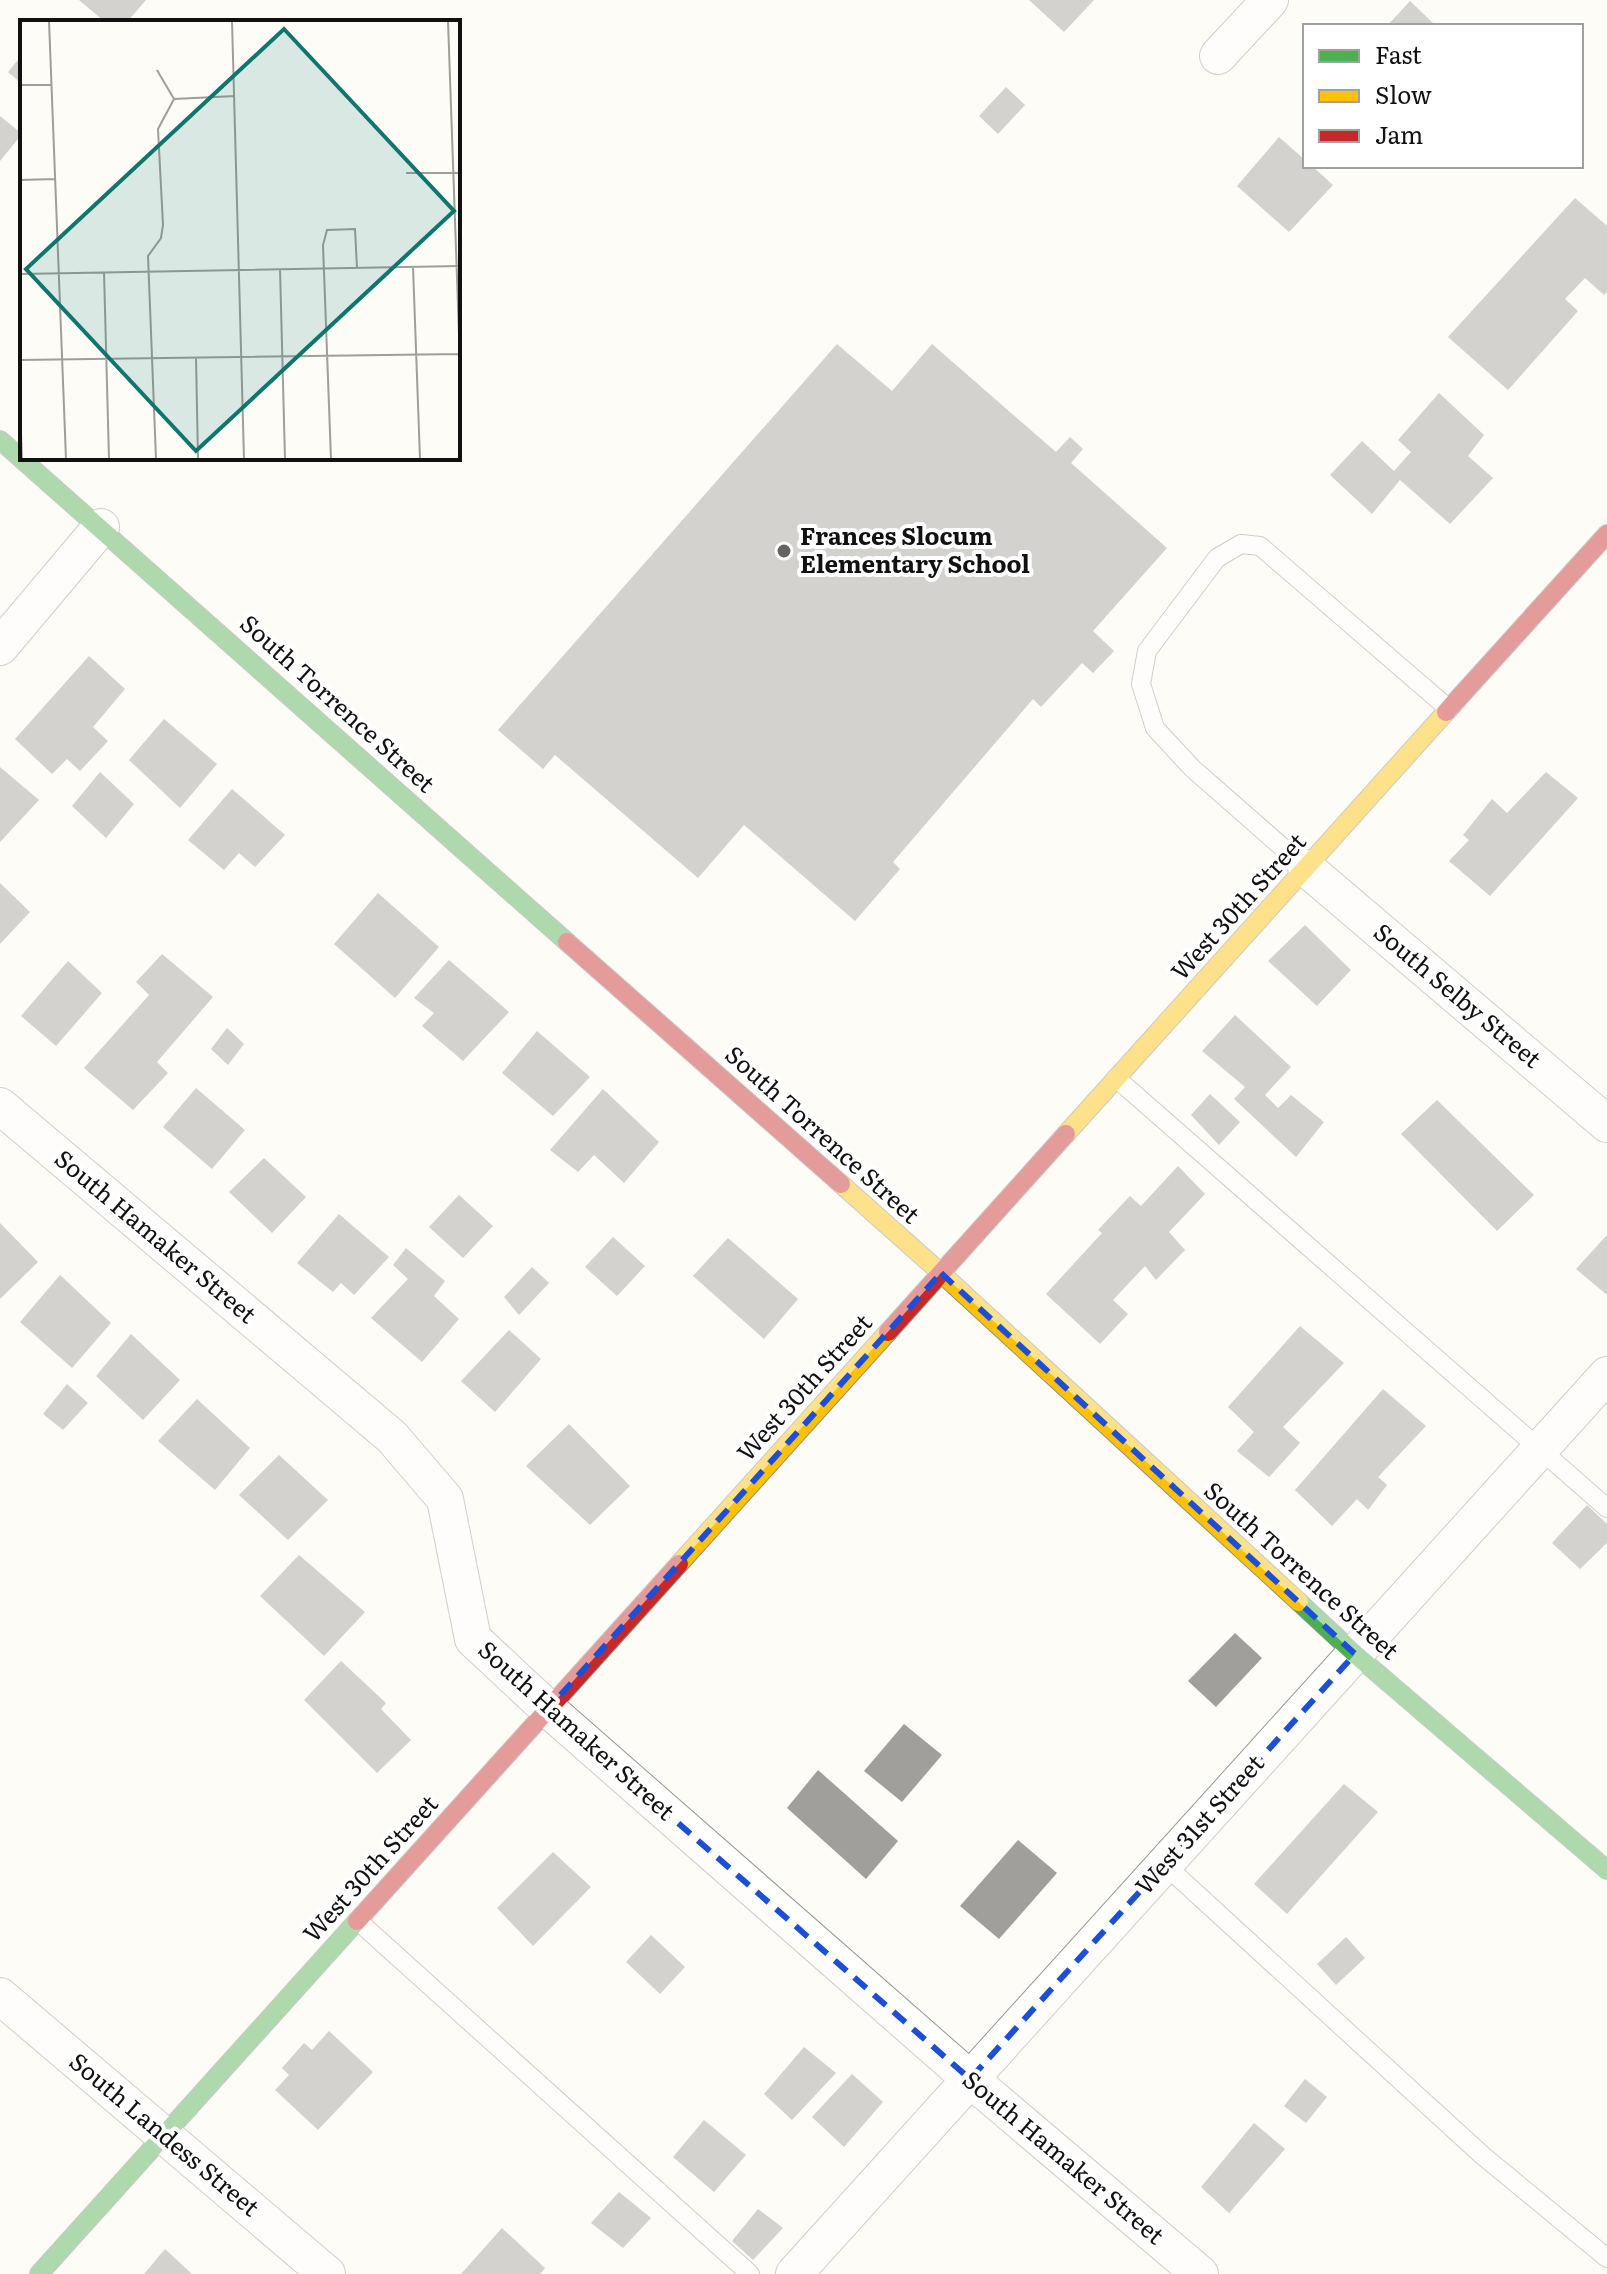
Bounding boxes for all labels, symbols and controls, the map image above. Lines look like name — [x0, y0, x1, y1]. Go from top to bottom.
inset map — [20, 20, 460, 460]
legend — [1303, 24, 1583, 168]
text: Fast — [1375, 36, 1422, 71]
text: Slow — [1375, 76, 1432, 111]
text: Jam — [1375, 116, 1423, 151]
place label: Frances Slocum Elementary School — [800, 517, 1030, 580]
marker: Frances Slocum Elementary School — [775, 542, 793, 560]
street label: South Torrence Street — [234, 605, 444, 799]
street label: West 30th Street — [1162, 824, 1313, 987]
street label: South Selby Street — [1367, 913, 1550, 1075]
street label: South Torrence Street — [719, 1036, 929, 1230]
street label: South Hamaker Street — [48, 1140, 265, 1330]
street label: West 30th Street — [728, 1305, 879, 1468]
street label: South Torrence Street — [1198, 1472, 1408, 1666]
street label: South Hamaker Street — [472, 1631, 684, 1827]
street label: West 31st Street — [1126, 1745, 1271, 1901]
street label: West 30th Street — [294, 1786, 445, 1949]
street label: South Landess Street — [63, 2043, 268, 2223]
street label: South Hamaker Street — [956, 2061, 1173, 2251]

